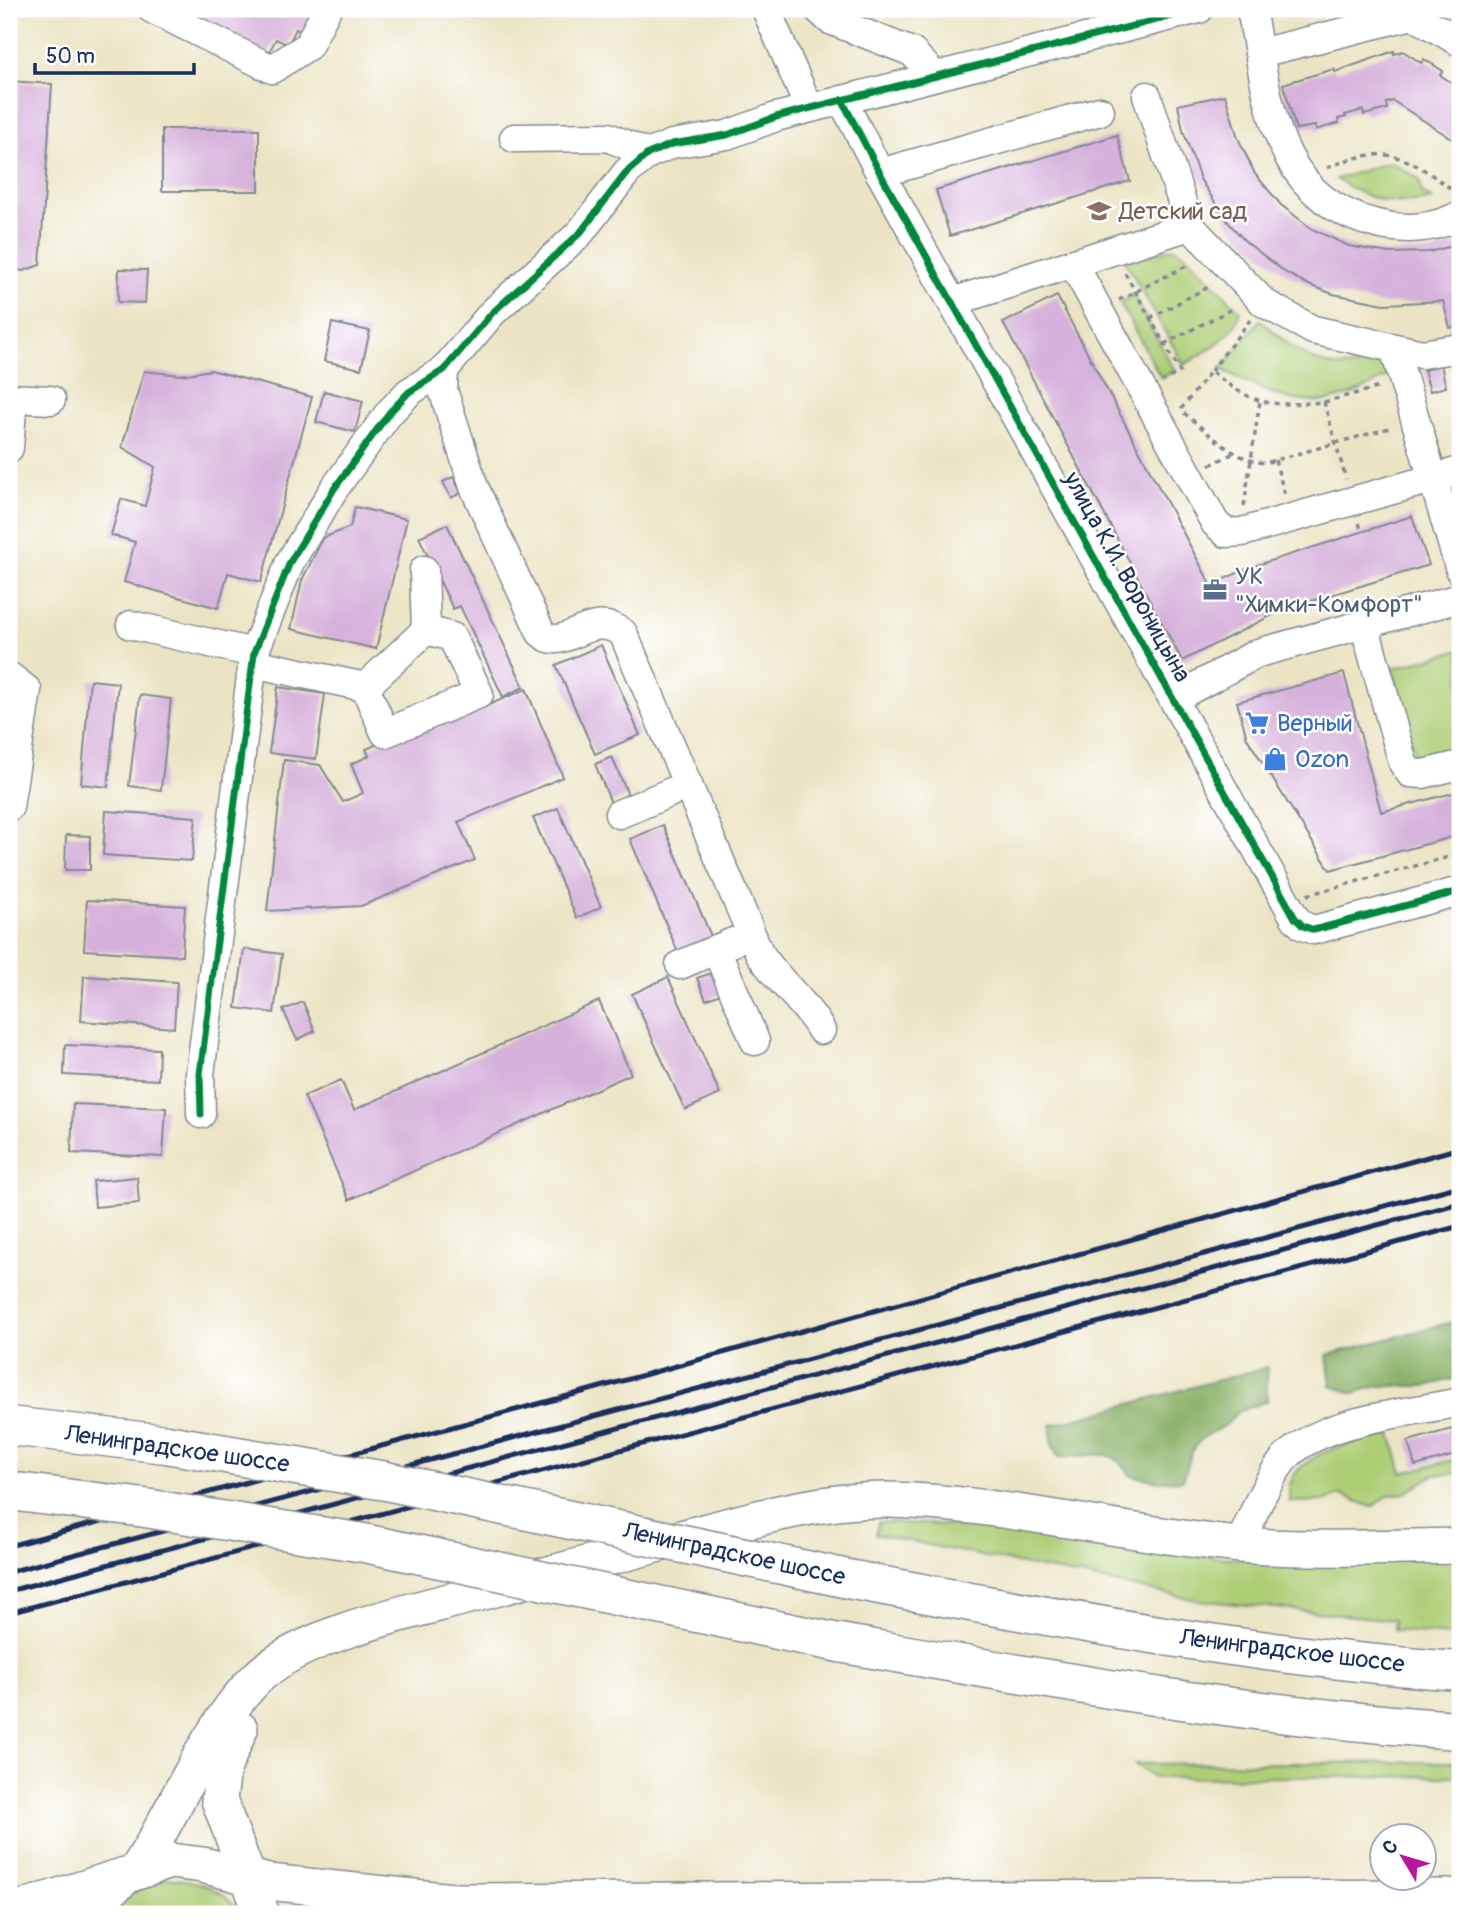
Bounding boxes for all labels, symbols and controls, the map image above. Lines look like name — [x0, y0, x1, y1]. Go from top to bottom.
scale bar — [35, 32, 194, 76]
text: 50 m — [46, 43, 95, 70]
school or university icon: Детский сад — [1085, 197, 1113, 225]
place label: Детский сад — [1118, 197, 1248, 226]
street label: улица К.И. Вороницына — [1057, 466, 1197, 687]
place label: УК "Химки-Комфорт" — [1235, 562, 1423, 619]
office icon: УК "Химки-Комфорт" — [1201, 576, 1229, 604]
supermarket icon: Верный — [1243, 709, 1271, 737]
place label: Верный — [1277, 709, 1353, 738]
shop icon: Ozon — [1261, 745, 1289, 773]
place label: Ozon — [1295, 745, 1349, 774]
street label: Ленинградское шоссе — [62, 1419, 291, 1479]
street label: Ленинградское шоссе — [619, 1516, 848, 1592]
street label: Ленинградское шоссе — [1177, 1623, 1406, 1679]
north arrow — [1368, 1822, 1438, 1892]
text: С — [1377, 1835, 1404, 1859]

